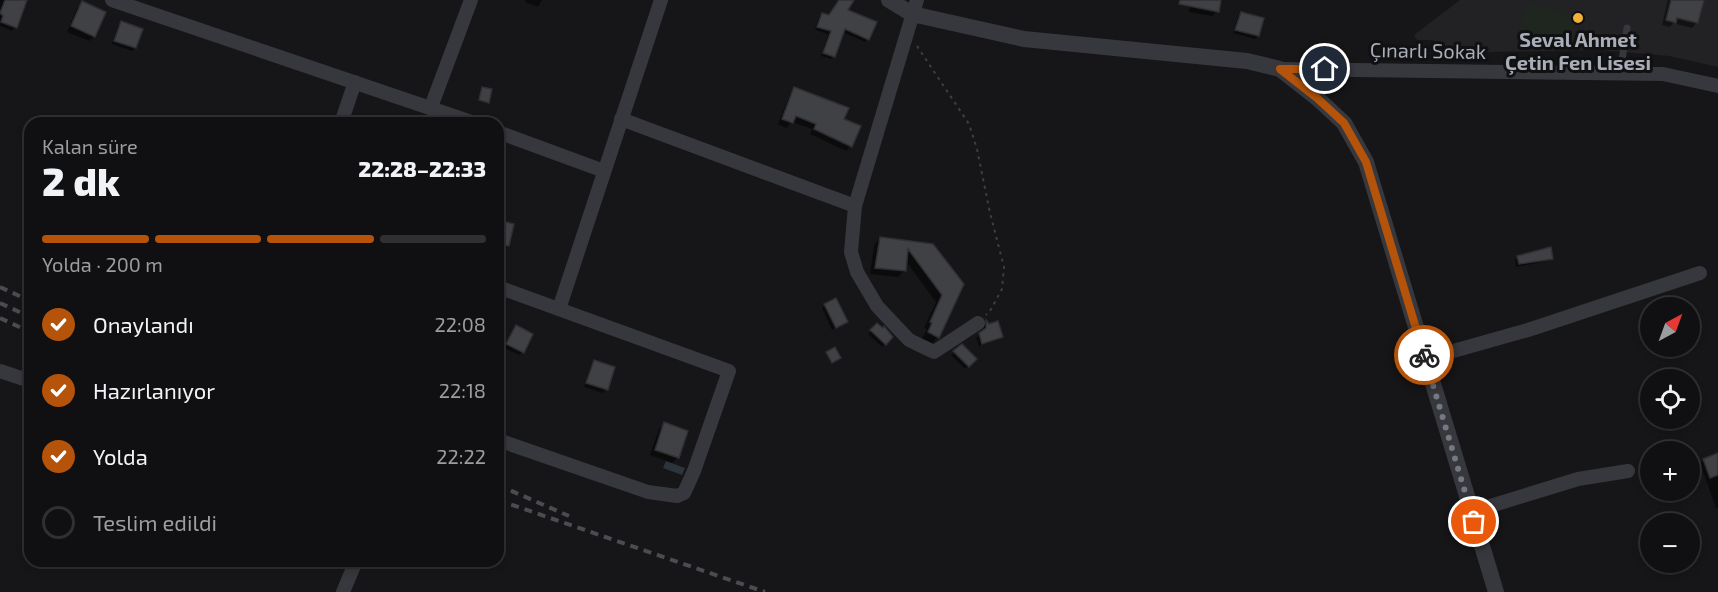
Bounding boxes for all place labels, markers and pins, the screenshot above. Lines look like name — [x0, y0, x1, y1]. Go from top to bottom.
marker: Seval Ahmet Çetin Fen Lisesi — [1571, 11, 1585, 25]
place label: Seval Ahmet Çetin Fen Lisesi — [1505, 27, 1651, 75]
pin — [1299, 43, 1350, 94]
pin — [1448, 496, 1499, 547]

